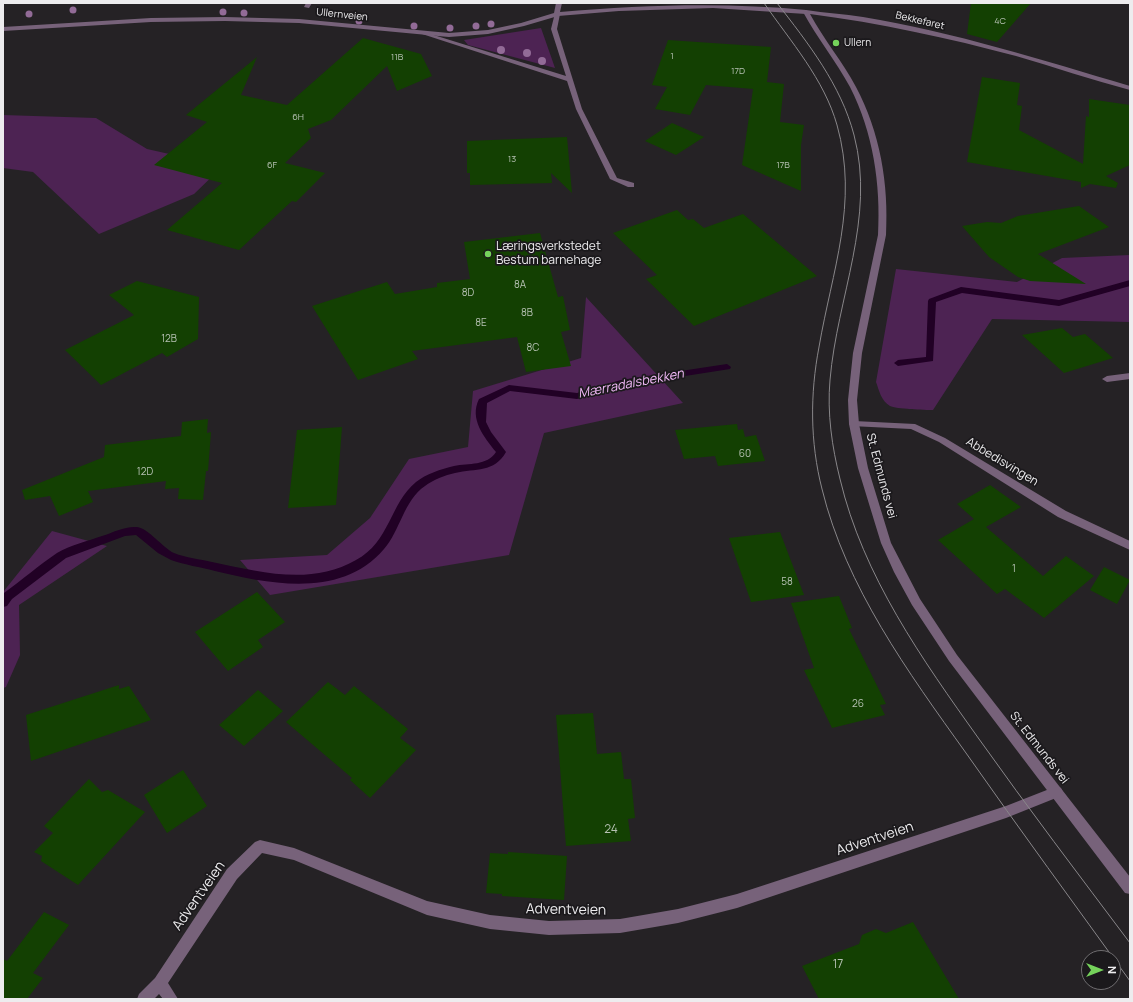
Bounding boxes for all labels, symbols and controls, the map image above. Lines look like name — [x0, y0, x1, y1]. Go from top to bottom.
street label: Ullernveien — [316, 6, 368, 24]
street label: Bekkefaret — [894, 10, 946, 32]
house number: 4C — [994, 16, 1006, 26]
place label: Ullern — [844, 37, 871, 49]
marker: Ullern — [831, 38, 841, 48]
house number: 1 — [670, 51, 674, 61]
house number: 11B — [391, 52, 403, 62]
house number: 17D — [731, 66, 745, 76]
house number: 6H — [292, 112, 304, 122]
house number: 13 — [508, 154, 516, 164]
house number: 6F — [267, 160, 277, 170]
house number: 17B — [776, 160, 790, 170]
place label: Læringsverkstedet Bestum barnehage — [496, 240, 601, 268]
marker: Læringsverkstedet Bestum barnehage — [483, 249, 493, 259]
house number: 8A — [514, 279, 526, 291]
house number: 8D — [462, 287, 474, 299]
house number: 8B — [521, 307, 533, 319]
house number: 8E — [475, 317, 487, 329]
house number: 12B — [161, 333, 177, 345]
house number: 8C — [527, 342, 539, 354]
water label: Mærradalsbekken — [577, 366, 685, 402]
street label: St. Edmunds vei — [863, 432, 899, 520]
street label: Abbedisvingen — [963, 435, 1041, 489]
house number: 60 — [739, 448, 751, 460]
house number: 12D — [137, 466, 153, 478]
house number: 1 — [1012, 563, 1016, 575]
house number: 58 — [781, 576, 793, 588]
house number: 26 — [852, 698, 864, 710]
street label: St. Edmunds vei — [1006, 709, 1072, 787]
street label: Adventveien — [834, 819, 916, 859]
house number: 24 — [604, 823, 618, 837]
street label: Adventveien — [169, 858, 229, 934]
street label: Adventveien — [526, 901, 606, 919]
north arrow — [1081, 950, 1121, 990]
house number: 17 — [833, 958, 843, 972]
text: N — [1105, 966, 1120, 974]

